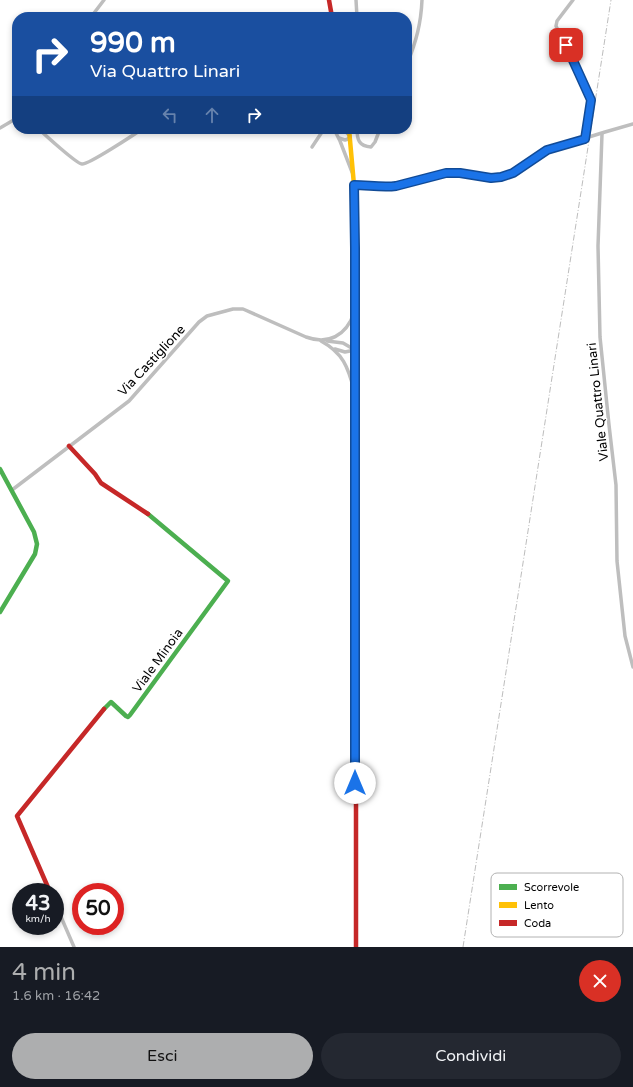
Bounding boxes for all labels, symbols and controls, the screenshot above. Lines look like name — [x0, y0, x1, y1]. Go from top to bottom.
text: 990 m — [90, 26, 176, 60]
icon: right — [24, 28, 76, 80]
pin — [549, 28, 583, 62]
icon: arrive — [555, 34, 577, 56]
text: Via Quattro Linari — [90, 60, 240, 82]
icon: left — [159, 104, 181, 126]
icon: ahead — [201, 104, 223, 126]
icon: right — [243, 104, 265, 126]
street label: Via Castiglione — [115, 322, 189, 400]
street label: Viale Quattro Linari — [584, 342, 612, 462]
street label: Viale Minoia — [129, 625, 186, 696]
position arrow — [334, 762, 376, 804]
legend — [491, 873, 623, 937]
text: Scorrevole — [524, 881, 579, 894]
speed limit sign: 50 — [72, 883, 124, 935]
text: 43 — [25, 892, 51, 916]
text: Lento — [524, 899, 554, 912]
text: km/h — [25, 913, 51, 925]
text: Coda — [524, 917, 551, 930]
text: 4 min — [12, 958, 76, 987]
button: close — [579, 960, 621, 1002]
text: 1.6 km · 16:42 — [12, 988, 100, 1004]
button: Esci — [12, 1033, 313, 1079]
button: Condividi — [321, 1033, 621, 1079]

